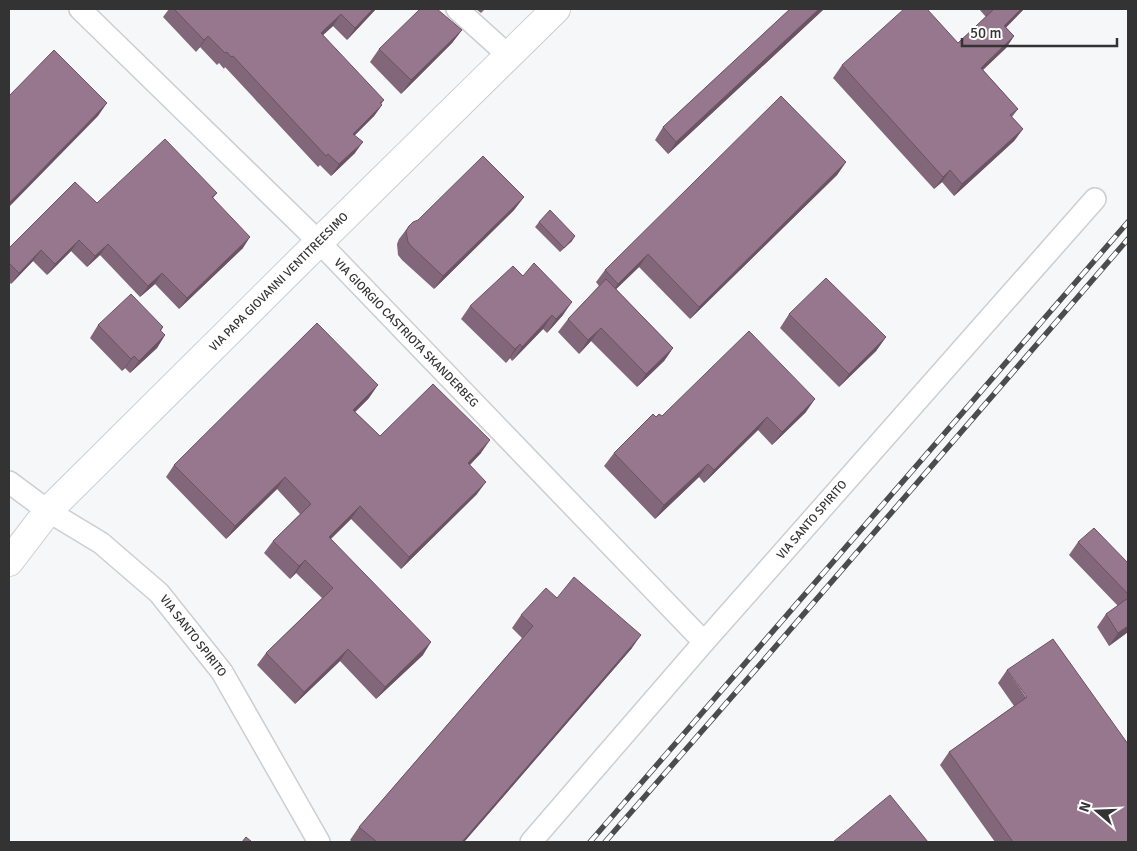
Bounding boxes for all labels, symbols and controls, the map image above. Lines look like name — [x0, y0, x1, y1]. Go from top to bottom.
scale bar — [962, 15, 1117, 47]
text: 50 m — [970, 24, 1001, 42]
street label: VIA PAPA GIOVANNI VENTITREESIMO — [206, 209, 352, 355]
street label: VIA GIORGIO CASTRIOTA SKANDERBEG — [331, 255, 481, 411]
street label: VIA SANTO SPIRITO — [774, 477, 850, 563]
street label: VIA SANTO SPIRITO — [156, 592, 230, 680]
north arrow — [1072, 786, 1122, 836]
text: N — [1076, 800, 1095, 814]

